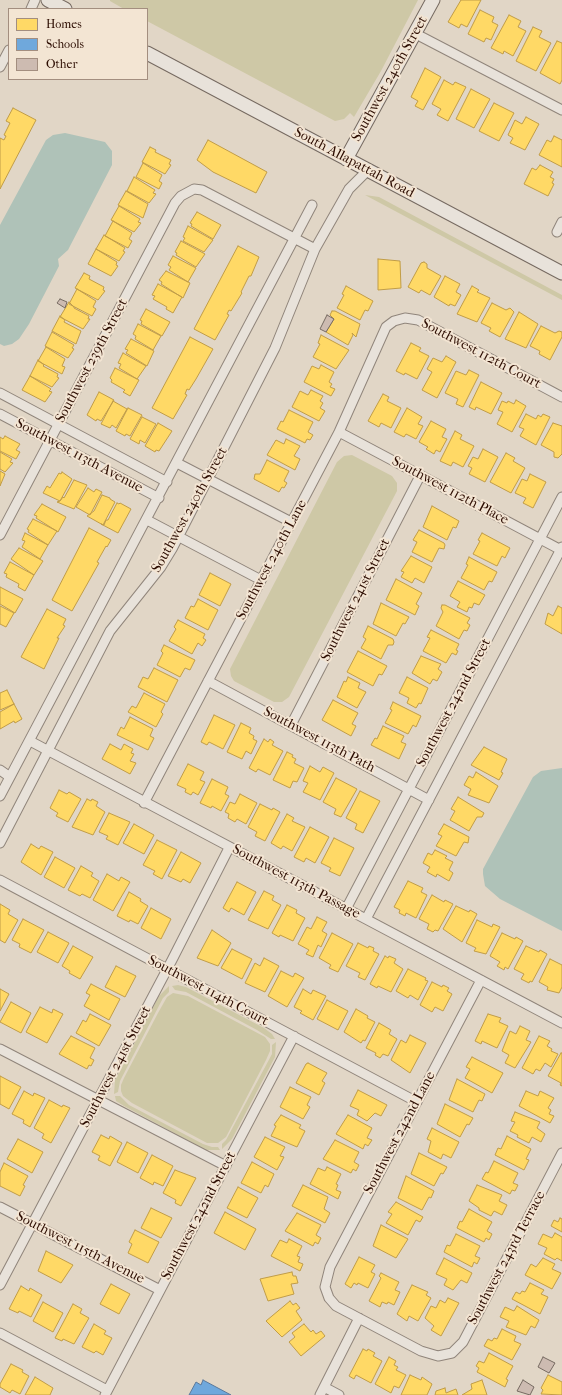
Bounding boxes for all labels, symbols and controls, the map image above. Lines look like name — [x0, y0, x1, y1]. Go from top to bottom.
legend — [8, 8, 148, 80]
street label: Southwest 240th Street — [349, 13, 431, 145]
text: Homes — [46, 17, 82, 31]
text: Schools — [46, 37, 84, 51]
text: Other — [46, 57, 78, 71]
street label: South Allapattah Road — [291, 124, 417, 202]
street label: Southwest 239th Street — [52, 296, 132, 426]
street label: Southwest 112th Court — [418, 315, 544, 393]
street label: Southwest 113th Avenue — [13, 415, 145, 497]
street label: Southwest 240th Street — [149, 444, 231, 576]
street label: Southwest 112th Place — [389, 453, 511, 529]
street label: Southwest 240th Lane — [233, 497, 311, 623]
street label: Southwest 241st Street — [318, 536, 394, 664]
street label: Southwest 242nd Street — [413, 636, 495, 770]
street label: Southwest 113th Path — [260, 703, 378, 777]
street label: Southwest 113th Passage — [229, 841, 363, 923]
street label: Southwest 114th Court — [145, 952, 271, 1030]
street label: Southwest 241st Street — [77, 1003, 155, 1131]
street label: Southwest 242nd Lane — [361, 1069, 439, 1197]
street label: Southwest 242nd Street — [158, 1149, 240, 1283]
street label: Southwest 243rd Terrace — [465, 1188, 549, 1328]
street label: Southwest 115th Avenue — [13, 1208, 147, 1288]

